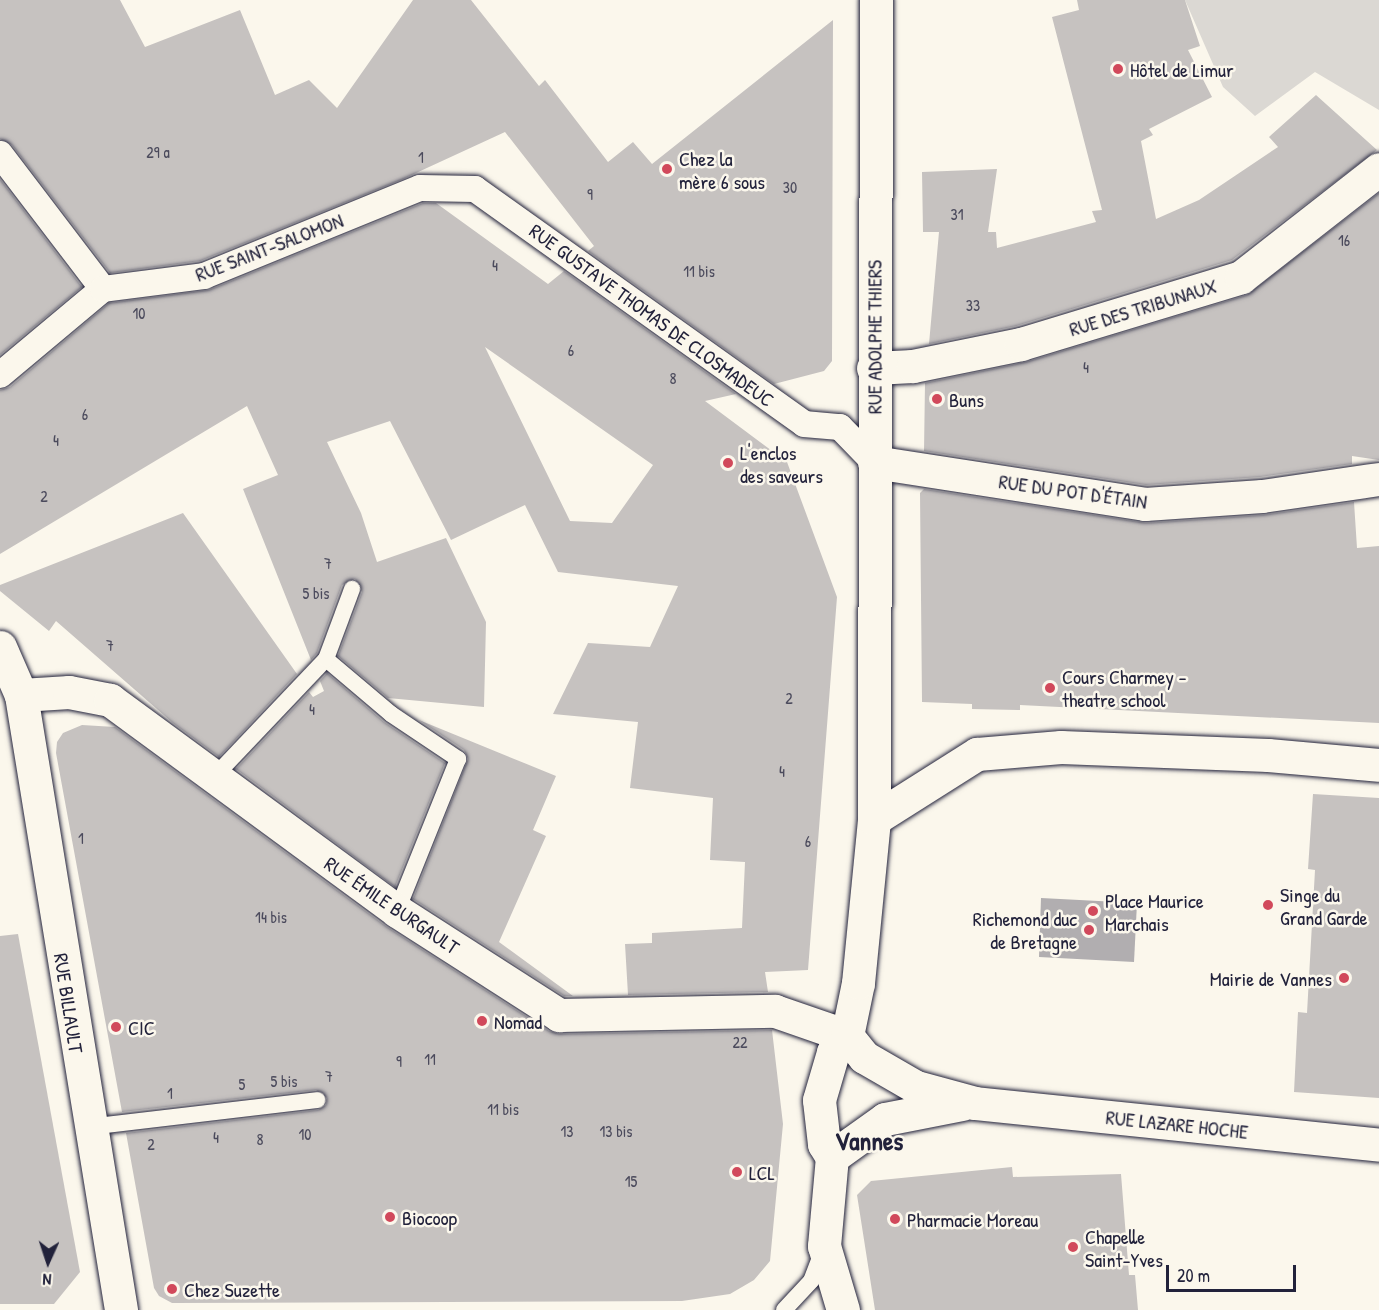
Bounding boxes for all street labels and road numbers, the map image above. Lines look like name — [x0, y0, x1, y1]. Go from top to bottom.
street label: RUE SAINT-SALOMON — [192, 208, 346, 286]
street label: RUE GUSTAVE THOMAS DE CLOSMADEUC — [525, 218, 779, 412]
street label: RUE ADOLPHE THIERS — [862, 260, 886, 414]
street label: RUE DES TRIBUNAUX — [1066, 273, 1220, 341]
street label: RUE DU POT D'ÉTAIN — [997, 469, 1149, 513]
street label: RUE ÉMILE BURGAULT — [320, 851, 464, 959]
street label: RUE BILLAULT — [49, 951, 89, 1055]
street label: RUE LAZARE HOCHE — [1105, 1105, 1249, 1143]

